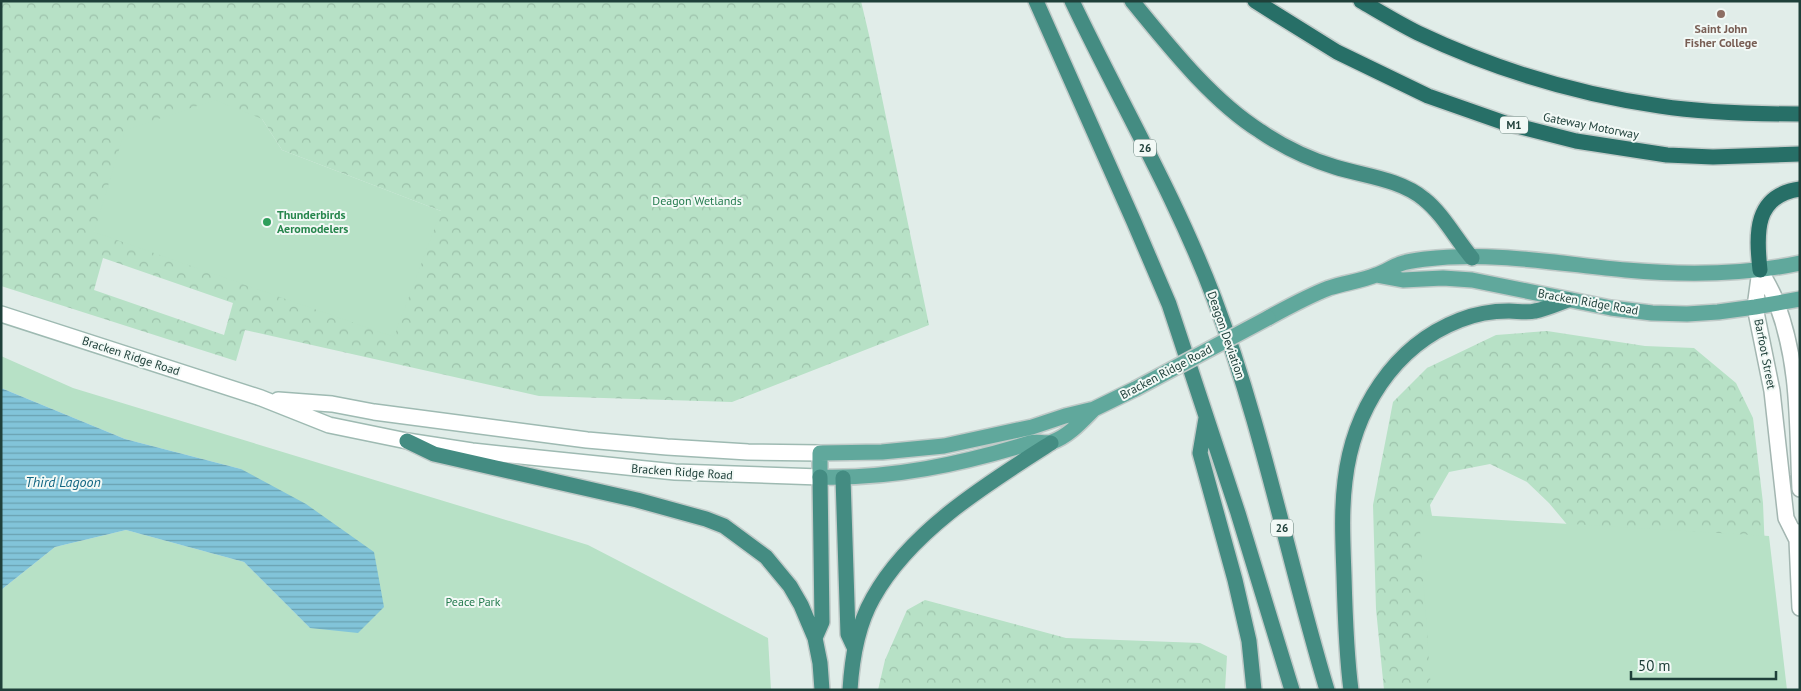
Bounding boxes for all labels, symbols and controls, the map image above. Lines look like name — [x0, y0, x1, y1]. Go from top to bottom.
marker: Saint John Fisher College — [1715, 8, 1727, 20]
place label: Saint John Fisher College — [1685, 21, 1757, 50]
street label: Gateway Motorway — [1542, 109, 1641, 142]
road number: M1 — [1500, 116, 1528, 134]
road number: 26 — [1134, 140, 1156, 156]
park label: Deagon Wetlands — [652, 193, 742, 208]
place label: Thunderbirds Aeromodelers — [277, 207, 348, 236]
marker: Thunderbirds Aeromodelers — [261, 216, 273, 228]
street label: Bracken Ridge Road — [1537, 285, 1640, 318]
street label: Deagon Deviation — [1204, 289, 1248, 381]
street label: Barfoot Street — [1751, 317, 1780, 390]
street label: Bracken Ridge Road — [80, 333, 182, 378]
street label: Bracken Ridge Road — [1117, 341, 1214, 402]
street label: Bracken Ridge Road — [631, 460, 733, 483]
water label: Third Lagoon — [25, 473, 101, 491]
road number: 26 — [1271, 520, 1293, 536]
park label: Peace Park — [446, 594, 501, 609]
scale bar — [1631, 648, 1776, 680]
text: 50 m — [1638, 656, 1671, 675]

